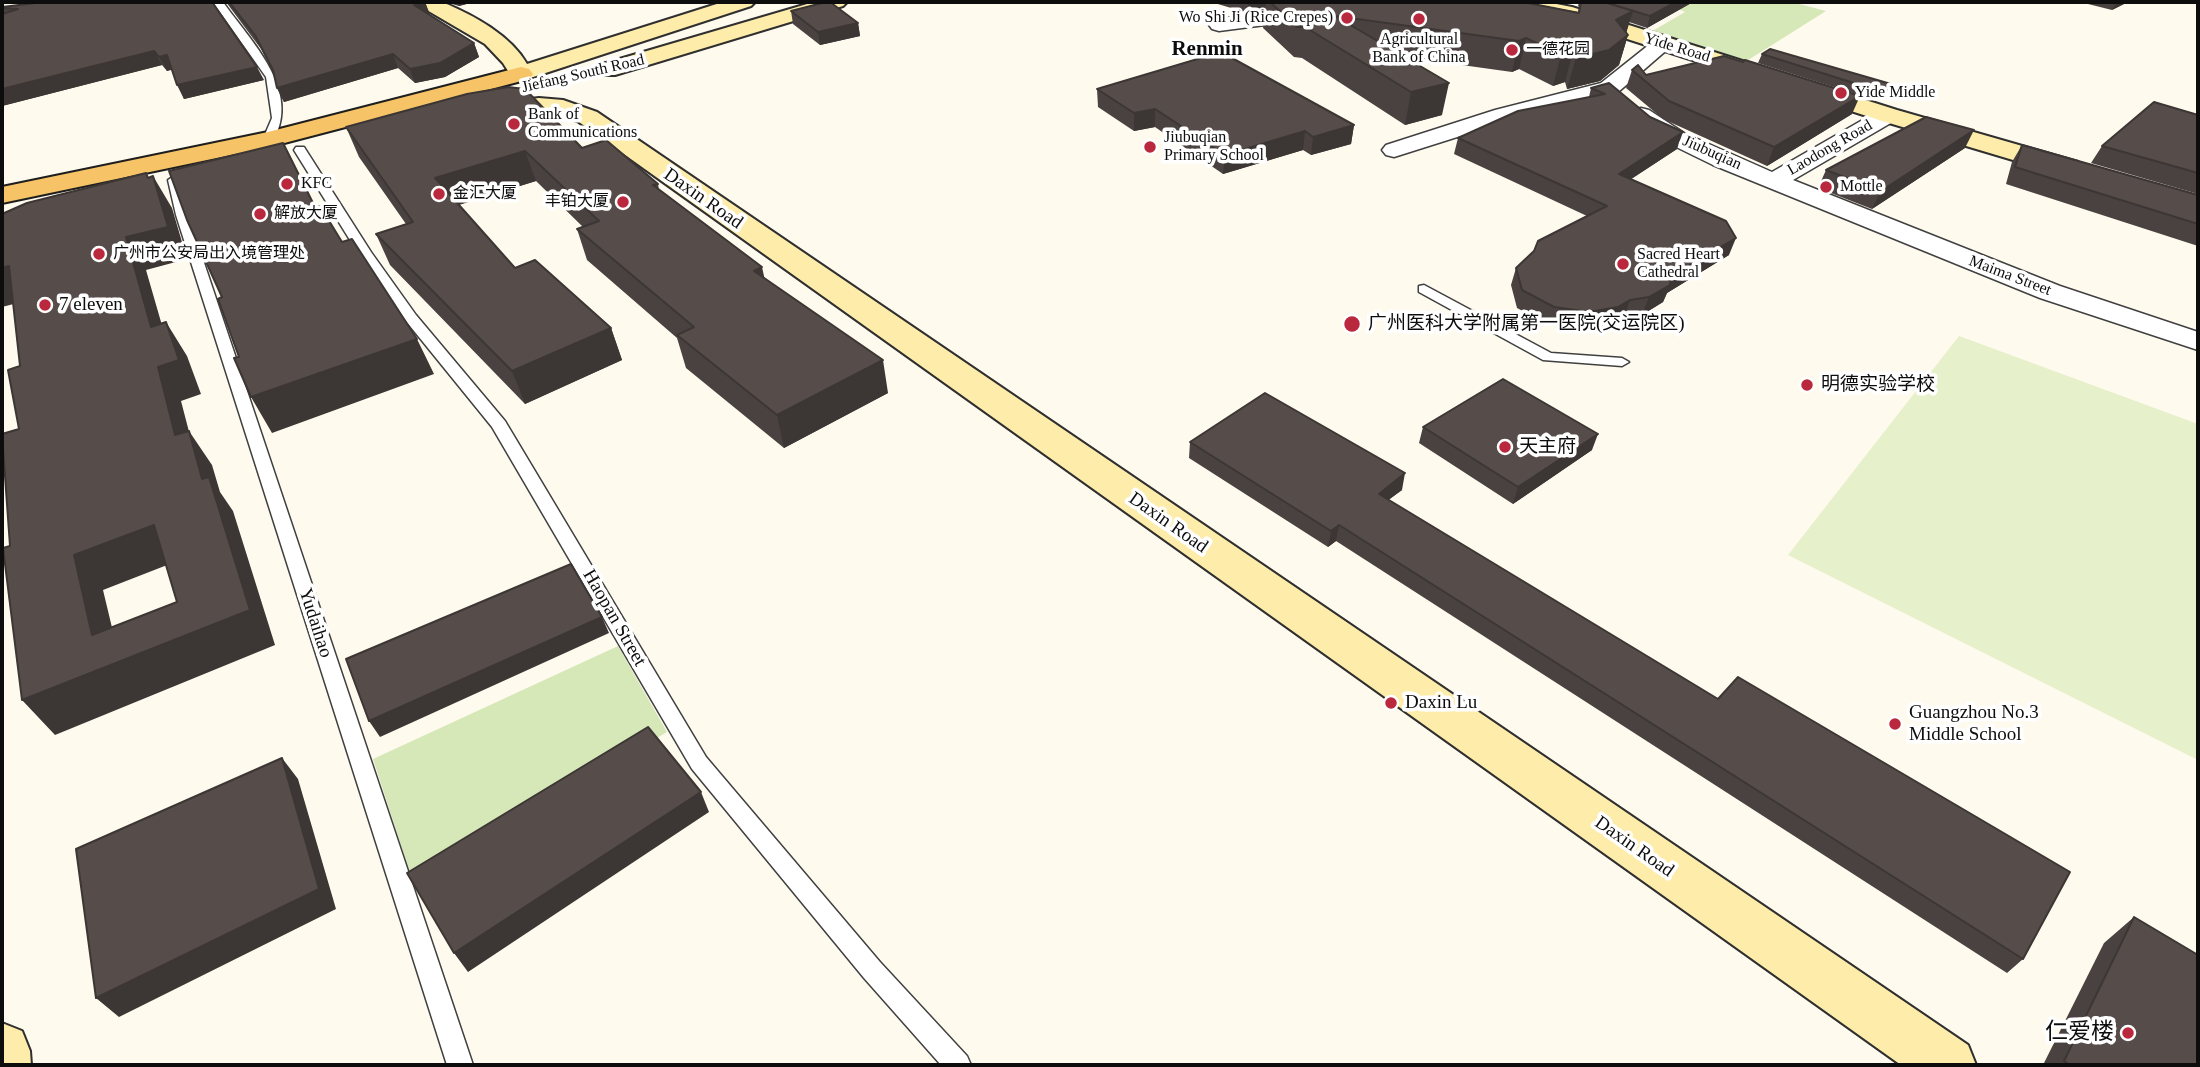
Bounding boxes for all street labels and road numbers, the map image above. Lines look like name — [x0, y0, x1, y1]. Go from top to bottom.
street label: Yide Road — [1642, 29, 1712, 67]
street label: Jiefang South Road — [520, 51, 646, 97]
street label: Laodong Road — [1784, 116, 1876, 180]
street label: Jiubuqian — [1680, 132, 1744, 174]
street label: Daxin Road — [659, 163, 747, 235]
street label: Maima Street — [1966, 252, 2054, 300]
street label: Daxin Road — [1124, 487, 1212, 559]
street label: Haopan Street — [577, 565, 651, 671]
street label: Yudaihao — [293, 585, 337, 661]
street label: Daxin Road — [1590, 811, 1678, 883]

